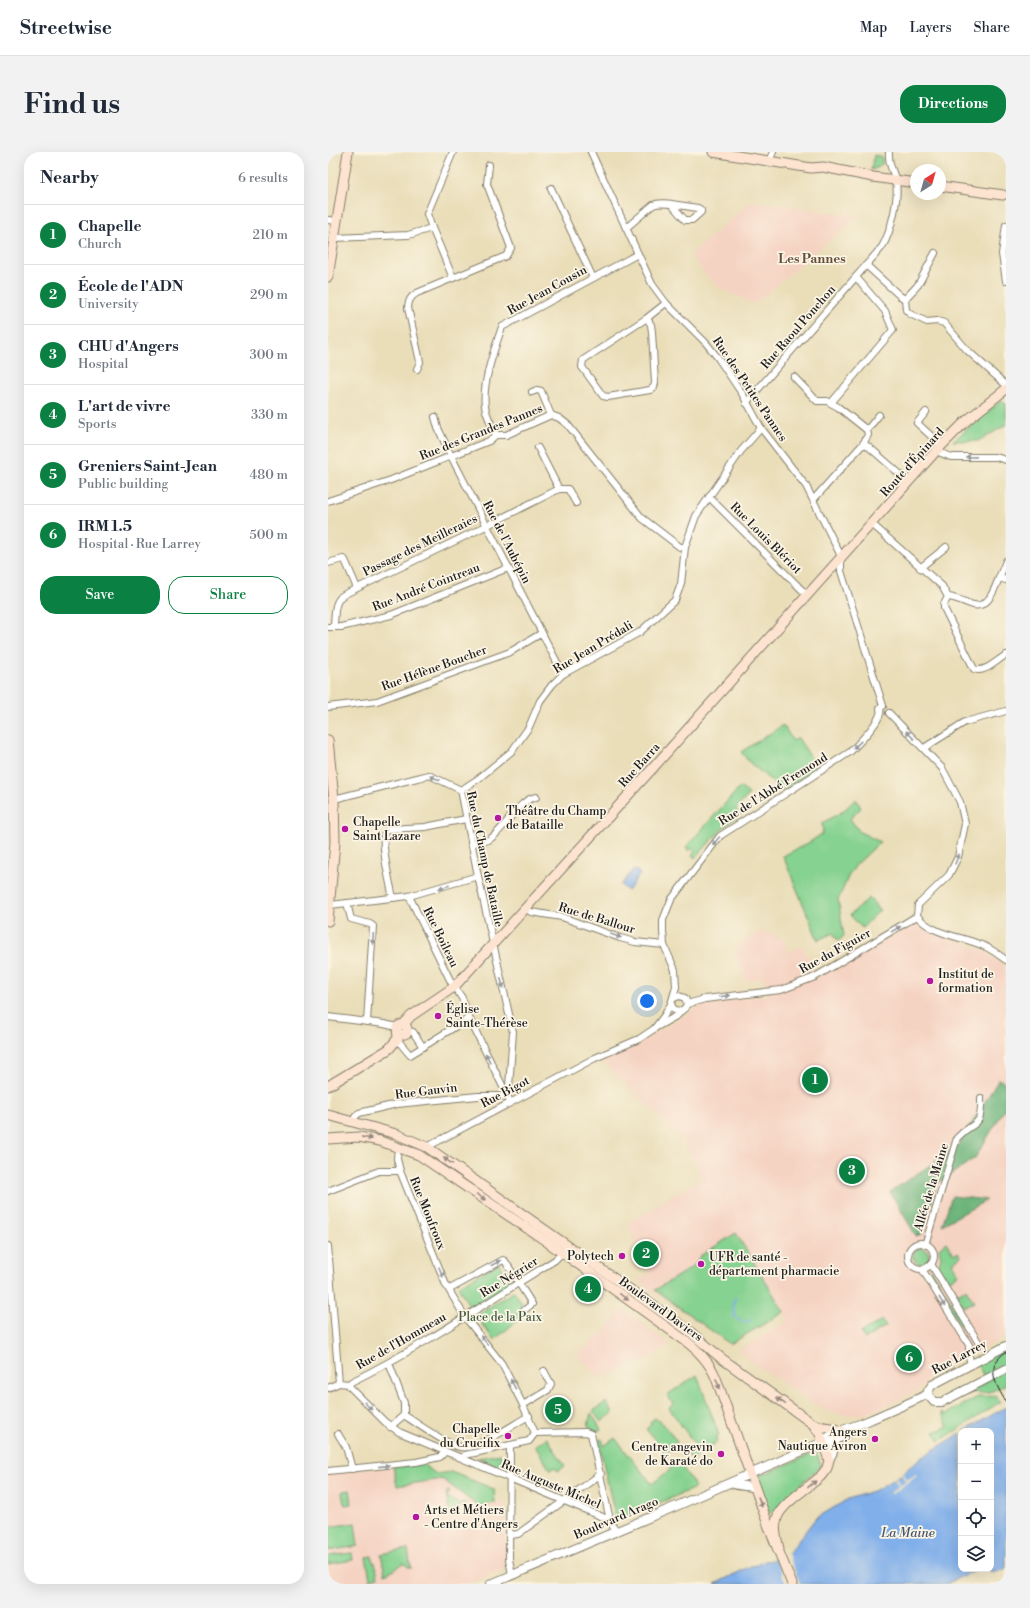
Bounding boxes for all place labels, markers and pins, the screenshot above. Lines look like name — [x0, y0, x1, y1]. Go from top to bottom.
place label: Théâtre du Champ de Bataille — [506, 804, 606, 833]
marker: Théâtre du Champ de Bataille — [493, 813, 503, 823]
place label: Chapelle Saint Lazare — [353, 815, 421, 844]
marker: Chapelle Saint Lazare — [340, 824, 350, 834]
place label: Institut de formation — [938, 967, 994, 996]
marker: Institut de formation — [925, 976, 935, 986]
place label: Église Sainte-Thérèse — [446, 1000, 528, 1031]
marker: Église Sainte-Thérèse — [433, 1011, 443, 1021]
pin: 1 — [802, 1065, 828, 1095]
pin: 3 — [839, 1156, 865, 1186]
pin: 2 — [633, 1239, 659, 1269]
place label: Polytech — [567, 1249, 614, 1264]
place label: UFR de santé - département pharmacie — [709, 1250, 839, 1279]
marker: Polytech — [617, 1251, 627, 1261]
marker: UFR de santé - département pharmacie — [696, 1259, 706, 1269]
pin: 4 — [575, 1274, 601, 1304]
pin: 6 — [896, 1343, 922, 1373]
pin: 5 — [545, 1395, 571, 1425]
place label: Chapelle du Crucifix — [440, 1422, 501, 1451]
place label: Angers Nautique Aviron — [778, 1425, 867, 1454]
marker: Chapelle du Crucifix — [503, 1431, 513, 1441]
marker: Angers Nautique Aviron — [870, 1434, 880, 1444]
place label: Centre angevin de Karaté do — [631, 1440, 713, 1469]
marker: Centre angevin de Karaté do — [716, 1449, 726, 1459]
place label: Arts et Métiers - Centre d'Angers — [423, 1503, 518, 1532]
marker: Arts et Métiers - Centre d'Angers — [411, 1512, 421, 1522]

